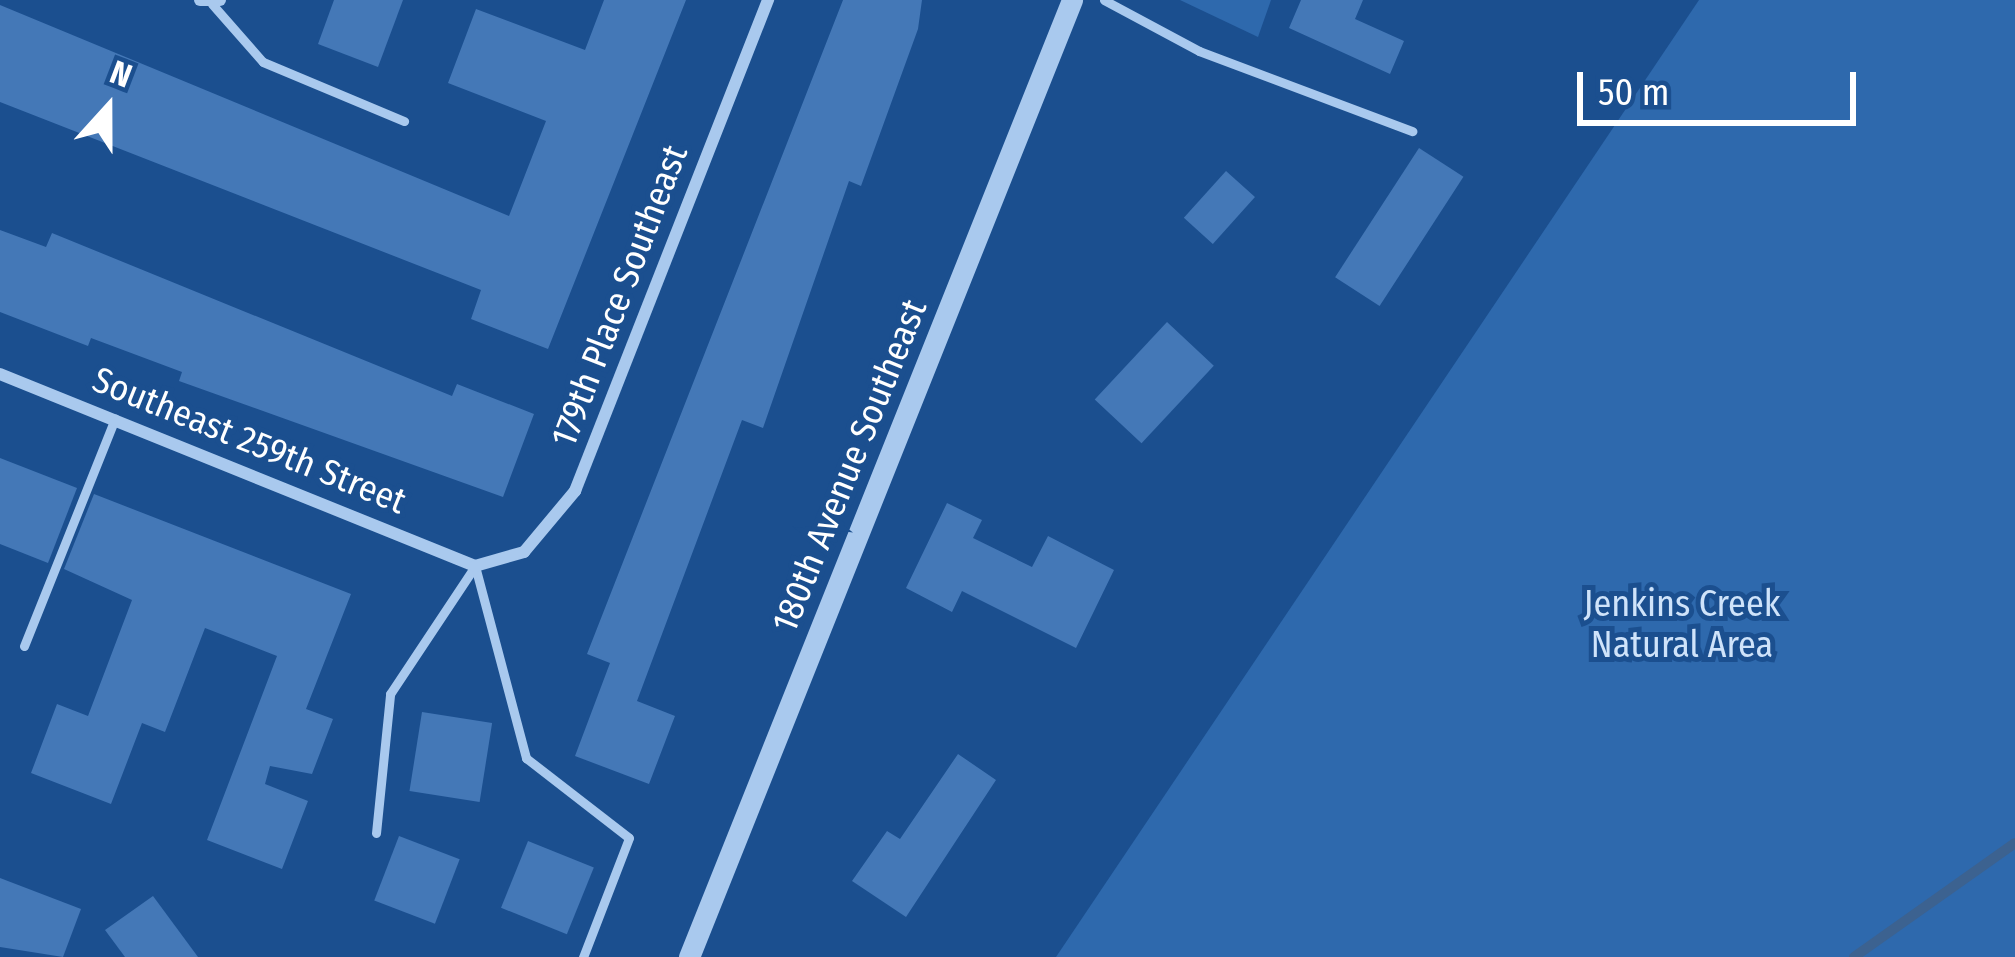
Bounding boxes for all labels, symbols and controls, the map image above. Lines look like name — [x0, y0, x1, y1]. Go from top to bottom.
north arrow — [48, 48, 168, 168]
scale bar — [1583, 48, 1862, 122]
text: N — [105, 52, 137, 97]
text: 50 m — [1598, 71, 1669, 115]
street label: 179th Place Southeast — [543, 139, 697, 453]
street label: 180th Avenue Southeast — [763, 293, 937, 639]
street label: Southeast 259th Street — [86, 358, 412, 524]
park label: Jenkins Creek Natural Area — [1584, 582, 1780, 667]

